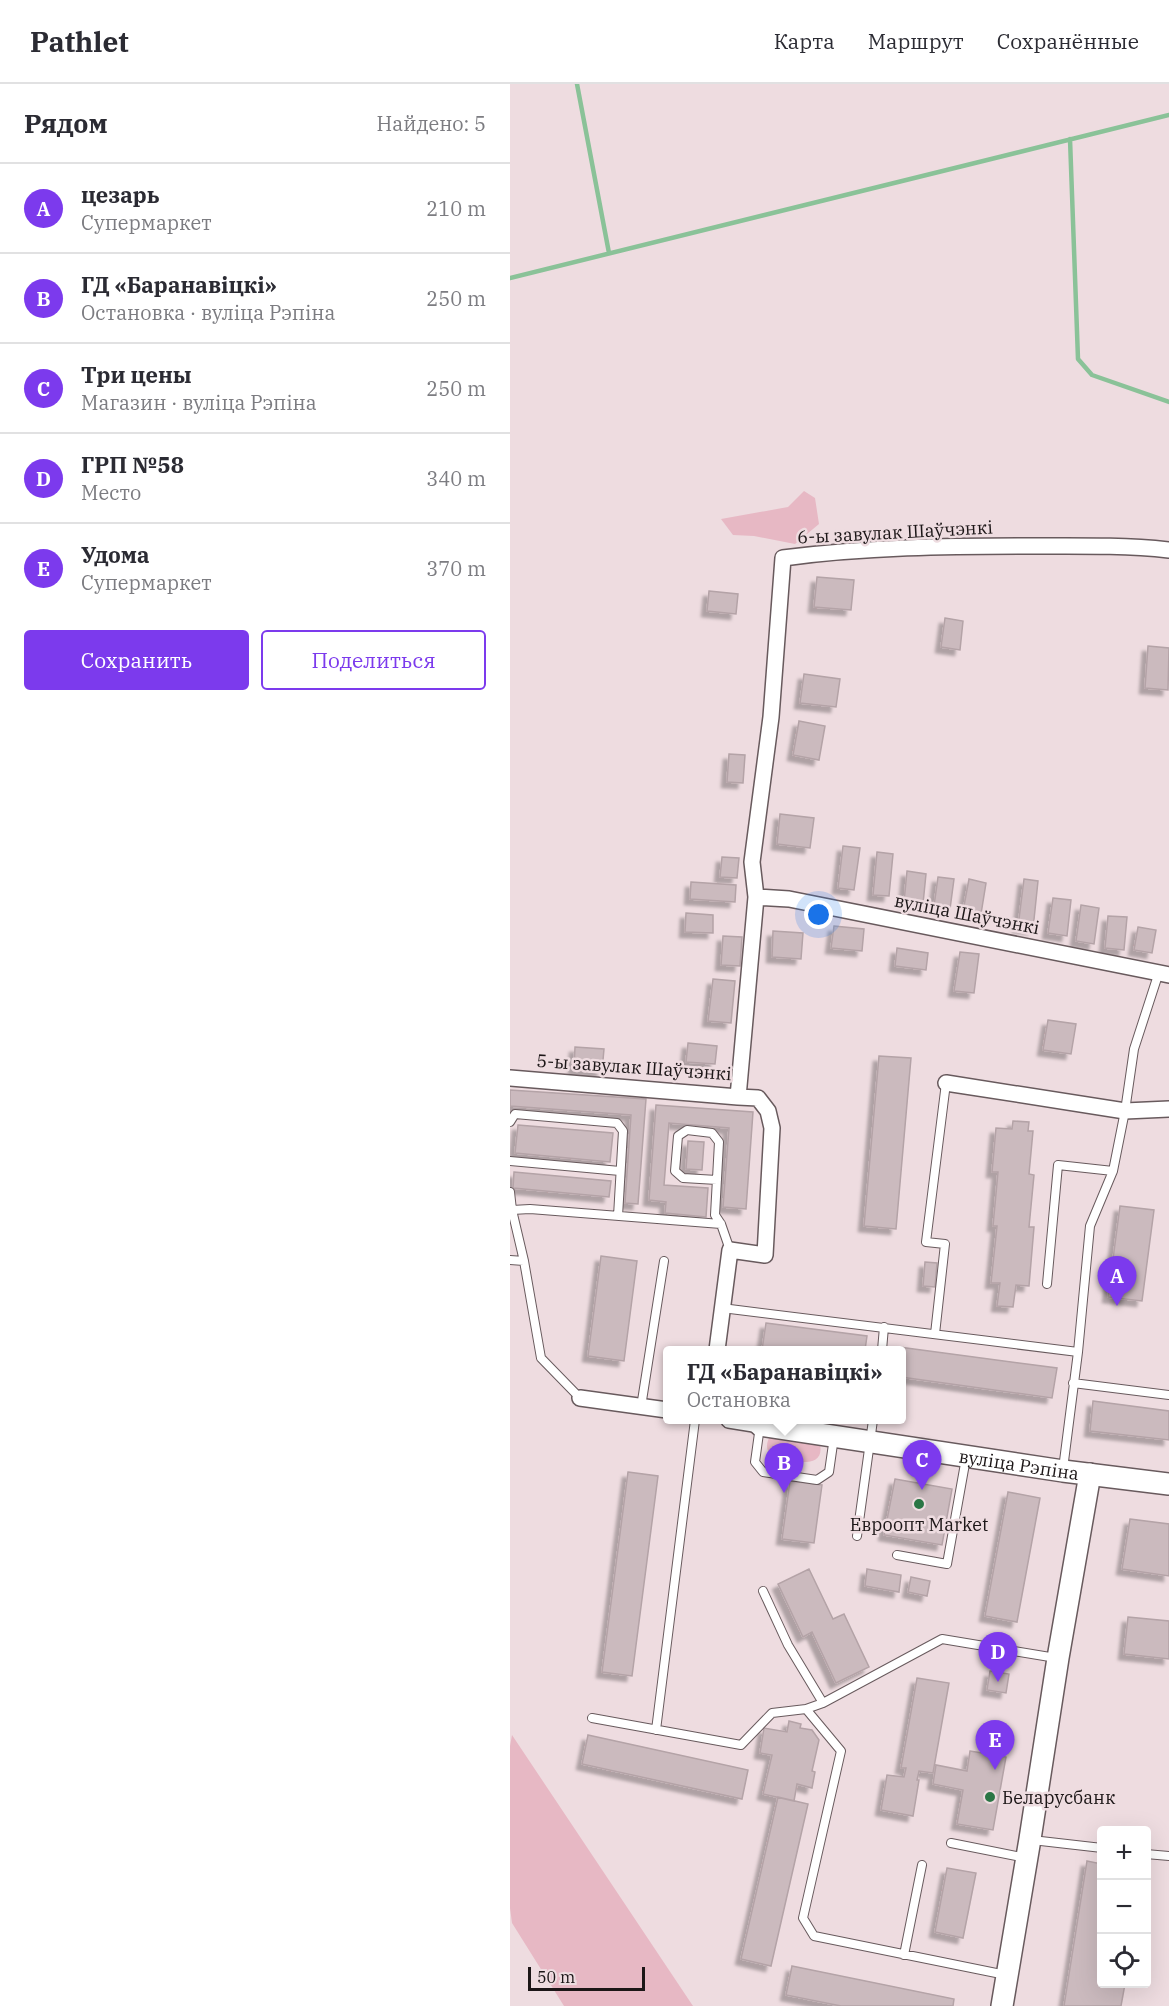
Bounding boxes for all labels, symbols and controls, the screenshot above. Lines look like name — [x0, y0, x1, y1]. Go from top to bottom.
text: Pathlet — [30, 23, 129, 60]
text: Карта — [774, 27, 835, 55]
text: Маршрут — [868, 27, 964, 55]
text: Сохранённые — [997, 27, 1139, 55]
text: Рядом — [24, 106, 108, 140]
text: Найдено: 5 — [377, 110, 486, 137]
text: цезарь — [81, 180, 159, 209]
text: A — [37, 195, 50, 222]
text: 210 m — [426, 195, 486, 222]
text: Супермаркет — [81, 209, 212, 236]
text: ГД «Баранавіцкі» — [81, 270, 277, 299]
text: B — [36, 285, 51, 312]
text: 250 m — [426, 285, 486, 312]
text: Остановка · вуліца Рэпіна — [81, 299, 335, 326]
text: Три цены — [81, 360, 192, 389]
text: C — [37, 375, 50, 402]
text: 250 m — [426, 375, 486, 402]
text: Магазин · вуліца Рэпіна — [81, 389, 317, 416]
text: ГРП №58 — [81, 450, 184, 479]
text: D — [36, 465, 51, 492]
text: 340 m — [426, 465, 486, 492]
text: Место — [81, 479, 141, 506]
street label: 6-ы завулак Шаўчэнкі — [797, 515, 994, 549]
text: Удома — [81, 540, 150, 569]
text: E — [37, 555, 50, 582]
text: 370 m — [426, 555, 486, 582]
text: Супермаркет — [81, 569, 212, 596]
button: Сохранить — [24, 630, 249, 690]
button: Поделиться — [261, 630, 486, 690]
street label: вуліца Шаўчэнкі — [892, 889, 1042, 939]
your location — [804, 900, 833, 929]
street label: 5-ы завулак Шаўчэнкі — [536, 1049, 733, 1085]
pin: A — [1098, 1256, 1136, 1306]
popup — [663, 1346, 906, 1424]
text: ГД «Баранавіцкі» — [687, 1357, 882, 1386]
text: Остановка — [687, 1386, 791, 1413]
pin: C — [902, 1440, 942, 1490]
pin: B — [764, 1444, 804, 1493]
street label: вуліца Рэпіна — [957, 1444, 1081, 1484]
marker: Евроопт Market — [912, 1497, 926, 1511]
place label: Евроопт Market — [850, 1513, 988, 1536]
pin: D — [978, 1632, 1018, 1682]
pin: E — [976, 1720, 1014, 1770]
place label: Беларусбанк — [1002, 1786, 1116, 1809]
marker: Беларусбанк — [983, 1790, 997, 1804]
map controls — [1097, 1826, 1151, 1988]
button: + — [1097, 1826, 1151, 1880]
button: − — [1097, 1880, 1151, 1934]
button: locate — [1097, 1934, 1151, 1988]
scale bar — [528, 1964, 645, 1992]
text: 50 m — [537, 1967, 575, 1987]

